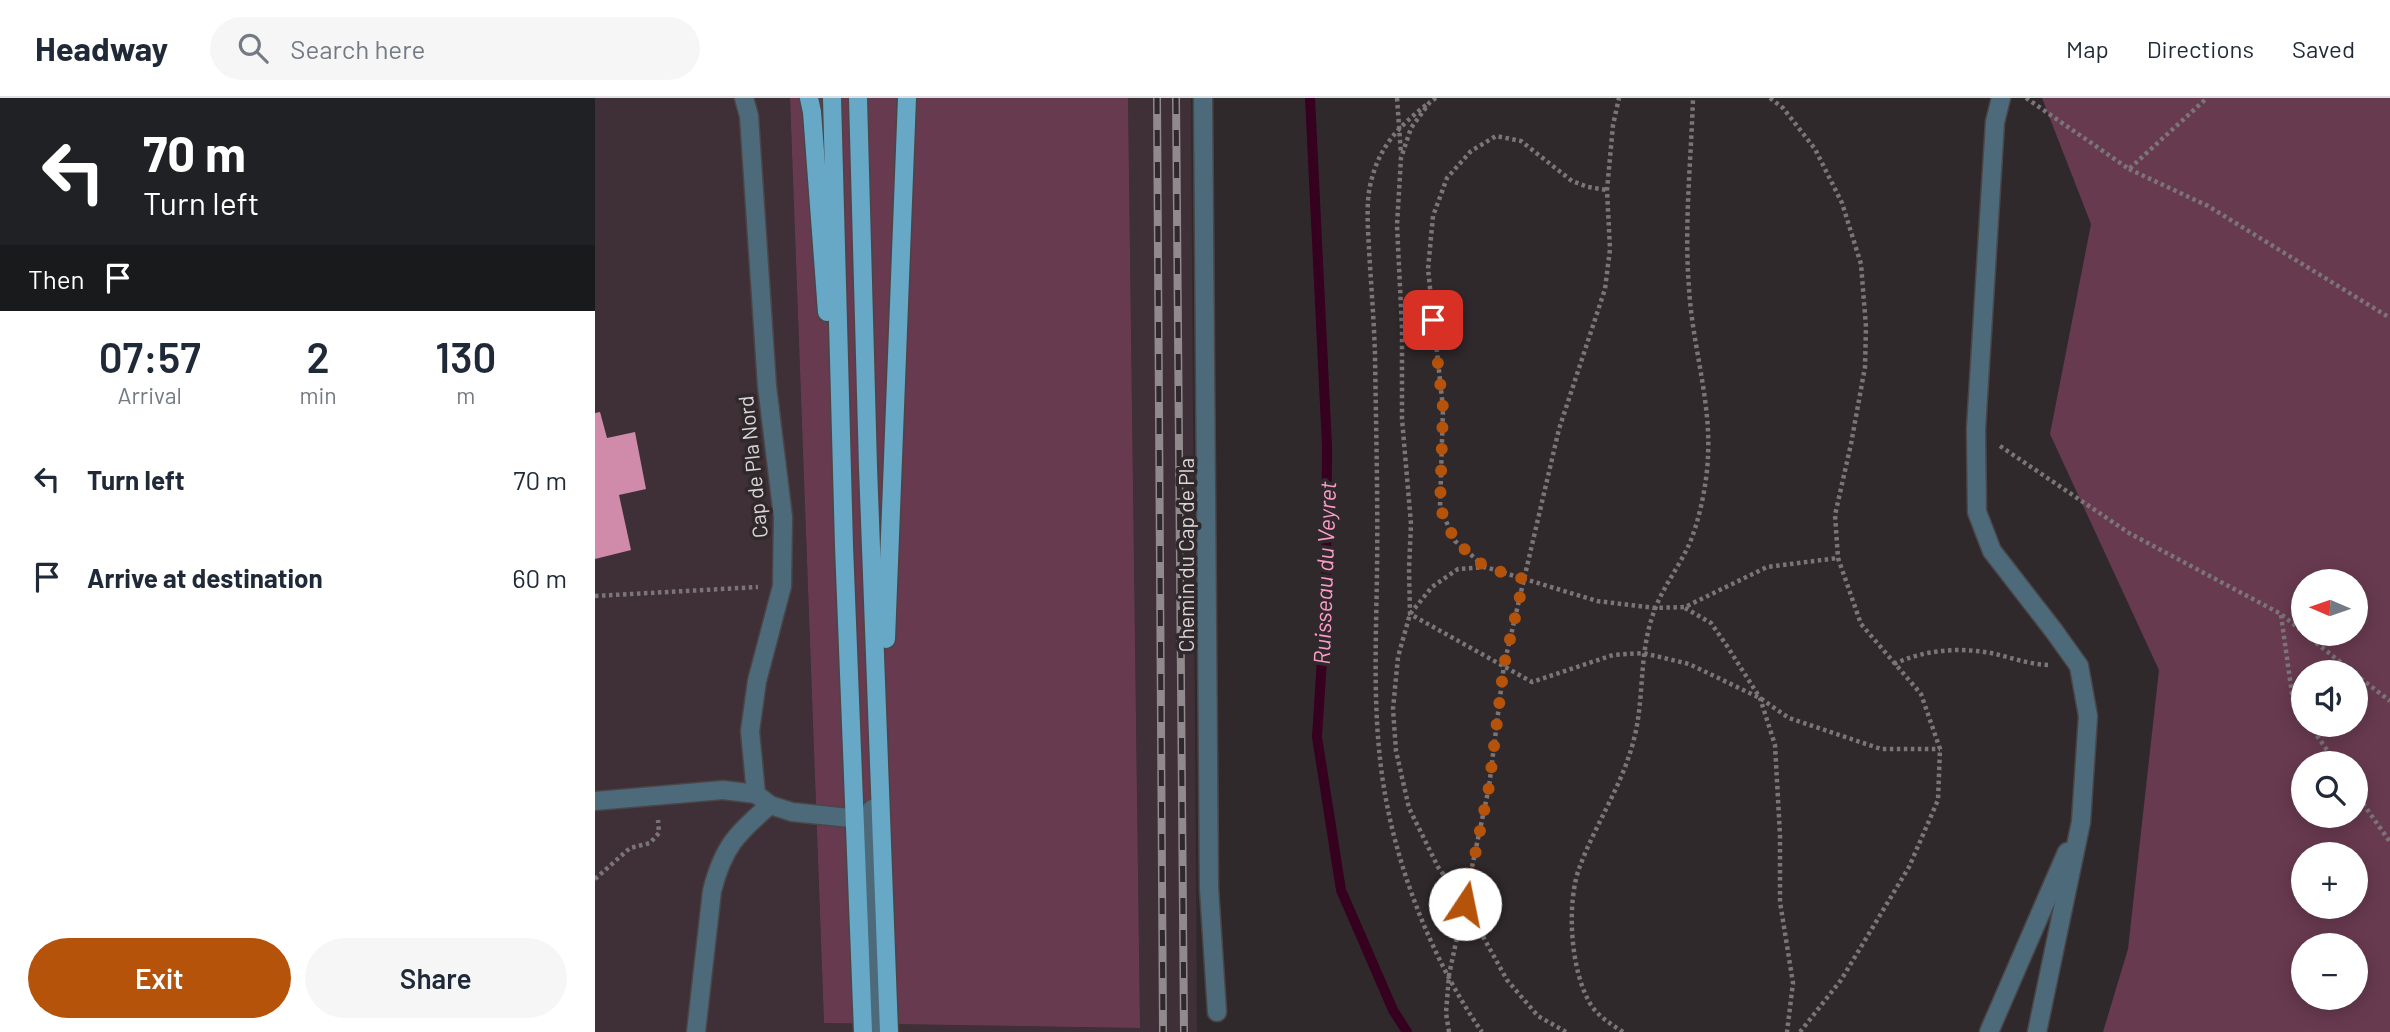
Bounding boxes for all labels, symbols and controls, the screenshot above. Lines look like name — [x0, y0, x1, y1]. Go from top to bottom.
search box — [210, 17, 700, 80]
text: Headway — [35, 28, 168, 68]
icon: search — [234, 29, 272, 67]
text: Search here — [290, 33, 425, 64]
text: Map — [2066, 34, 2109, 63]
text: Directions — [2147, 34, 2254, 63]
text: Saved — [2292, 34, 2355, 63]
text: 70 m — [143, 123, 246, 182]
icon: left — [28, 126, 119, 217]
text: Turn left — [143, 183, 260, 221]
icon: arrive — [99, 259, 137, 297]
text: Then — [28, 263, 85, 294]
pin — [1403, 290, 1463, 350]
icon: arrive — [1414, 301, 1452, 339]
text: 07:57 — [99, 331, 201, 381]
text: 2 — [306, 331, 330, 381]
text: 130 — [435, 331, 496, 381]
text: Arrival — [118, 381, 182, 409]
text: min — [299, 381, 337, 409]
text: m — [456, 381, 475, 409]
street label: Cap de Pla Nord — [732, 395, 772, 539]
street label: Chemin du Cap de Pla — [1173, 458, 1198, 652]
icon: left — [28, 460, 66, 498]
text: Turn left — [87, 464, 185, 495]
text: 70 m — [513, 464, 567, 495]
water label: Ruisseau du Veyret — [1307, 481, 1341, 665]
icon: arrive — [28, 558, 66, 596]
text: Arrive at destination — [87, 562, 323, 593]
text: 60 m — [512, 562, 567, 593]
north arrow — [2291, 569, 2368, 646]
map controls — [2291, 569, 2368, 1010]
button: sound — [2291, 660, 2368, 737]
button: search — [2291, 751, 2368, 828]
button: + — [2291, 842, 2368, 919]
position arrow — [1428, 867, 1502, 941]
button: − — [2291, 933, 2368, 1010]
button: Exit — [28, 938, 291, 1018]
button: Share — [305, 938, 567, 1018]

